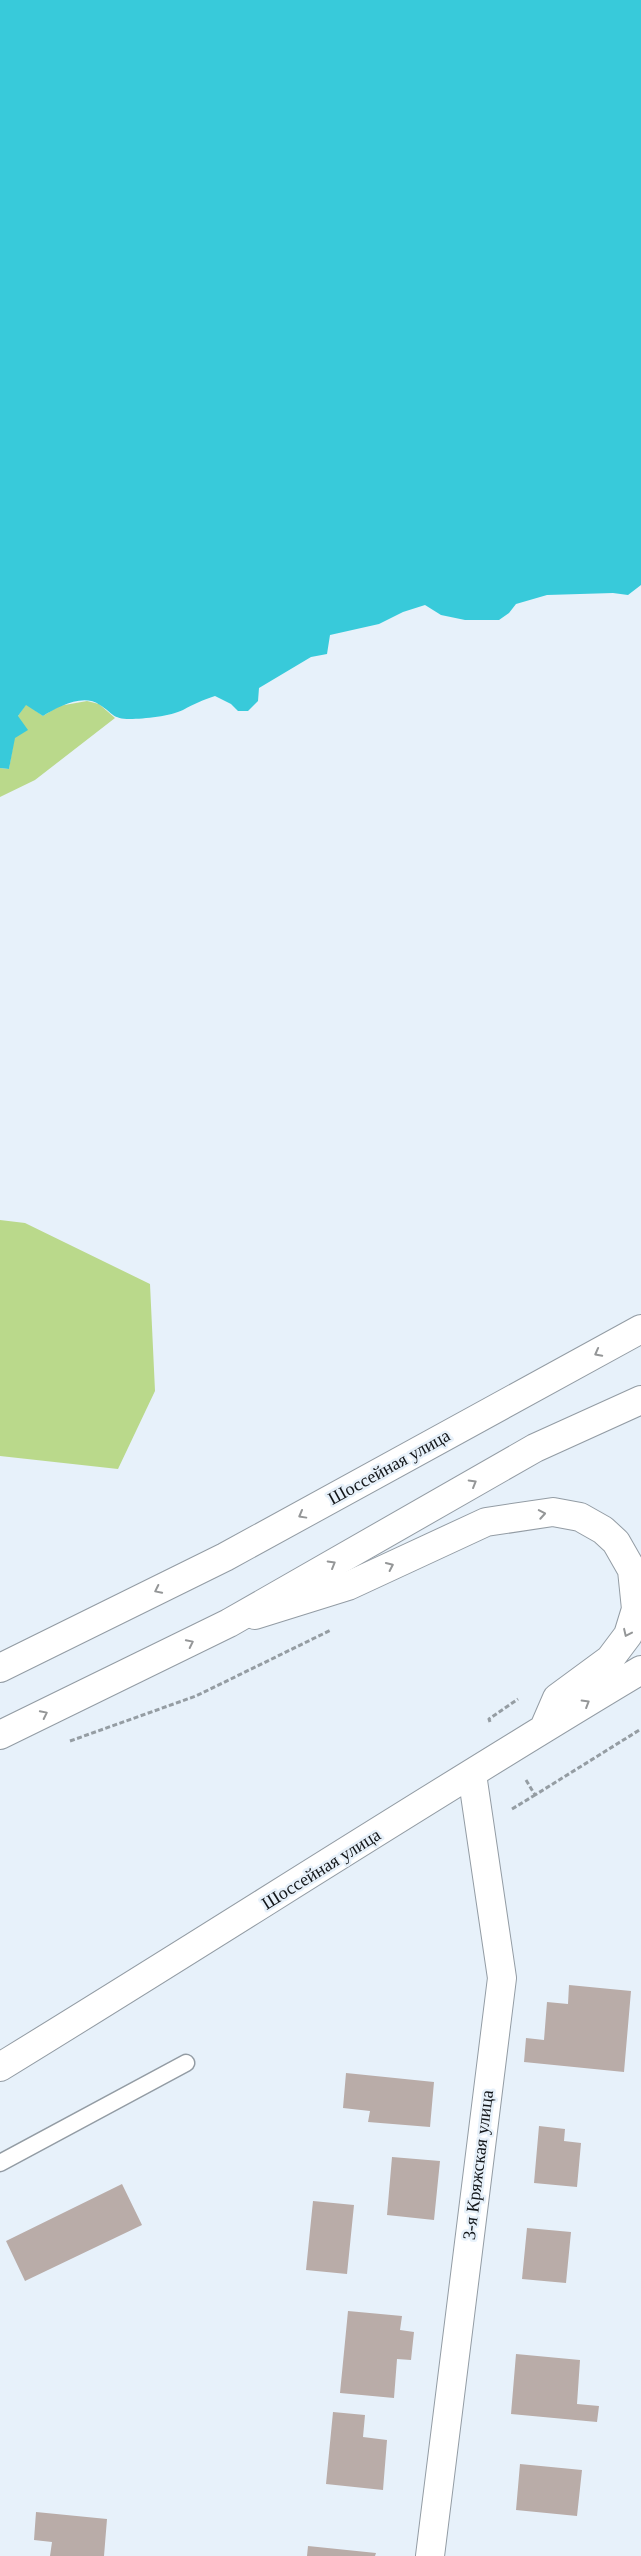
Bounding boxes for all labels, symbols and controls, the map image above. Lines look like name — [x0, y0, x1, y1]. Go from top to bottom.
one-way arrow — [594, 1346, 603, 1356]
street label: Шоссейная улица — [325, 1425, 453, 1509]
one-way arrow — [468, 1480, 477, 1490]
one-way arrow — [298, 1509, 307, 1519]
one-way arrow — [538, 1510, 546, 1520]
one-way arrow — [327, 1561, 336, 1571]
one-way arrow — [385, 1562, 394, 1573]
one-way arrow — [154, 1584, 163, 1594]
one-way arrow — [623, 1628, 634, 1637]
one-way arrow — [185, 1638, 194, 1649]
one-way arrow — [581, 1699, 590, 1709]
one-way arrow — [39, 1710, 48, 1720]
street label: Шоссейная улица — [258, 1824, 384, 1914]
street label: 3-я Кряжская улица — [459, 2089, 497, 2241]

